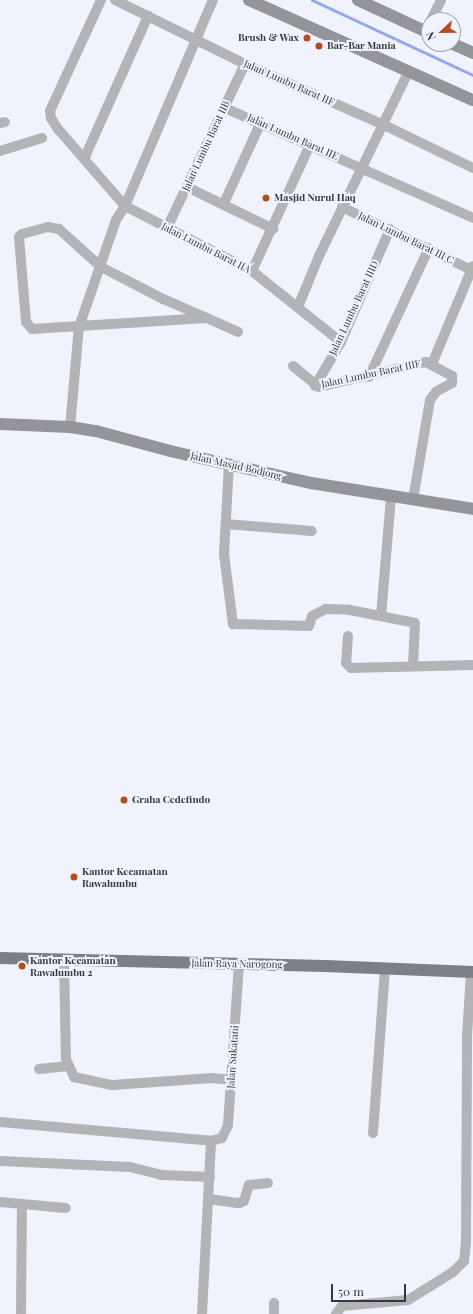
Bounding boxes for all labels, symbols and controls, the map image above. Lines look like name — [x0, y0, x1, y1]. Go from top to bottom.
north arrow — [421, 12, 461, 52]
text: N — [422, 30, 439, 43]
place label: Brush & Wax — [238, 32, 299, 44]
marker: Brush & Wax — [302, 33, 312, 43]
place label: Bar-Bar Mania — [327, 40, 396, 52]
marker: Bar-Bar Mania — [314, 41, 324, 51]
street label: Jalan Lumbu Barat IIF — [242, 58, 336, 108]
street label: Jalan Lumbu Barat IIB — [180, 99, 232, 193]
street label: Jalan Lumbu Barat IIE — [246, 112, 340, 162]
place label: Masjid Nurul Haq — [274, 192, 356, 204]
marker: Masjid Nurul Haq — [261, 193, 271, 203]
street label: Jalan Lumbu Barat III C — [356, 210, 456, 266]
street label: Jalan Lumbu Barat IIA — [159, 220, 253, 276]
street label: Jalan Lumbu Barat IIID — [327, 259, 381, 357]
street label: Jalan Lumbu Barat IIIF — [320, 358, 422, 390]
street label: Jalan Masjid Bodjong — [189, 450, 283, 482]
place label: Graha Cedefindo — [132, 794, 210, 806]
marker: Graha Cedefindo — [119, 795, 129, 805]
place label: Kantor Kecamatan Rawalumbu — [82, 865, 168, 888]
marker: Kantor Kecamatan Rawalumbu — [69, 872, 79, 882]
place label: Kantor Kecamatan Rawalumbu 2 — [30, 954, 116, 978]
street label: Jalan Raya Narogong — [191, 957, 283, 971]
marker: Kantor Kecamatan Rawalumbu 2 — [17, 961, 27, 971]
street label: Jalan Sukatani — [225, 1025, 241, 1089]
scale bar — [333, 1276, 408, 1302]
text: 50 m — [338, 1283, 364, 1299]

